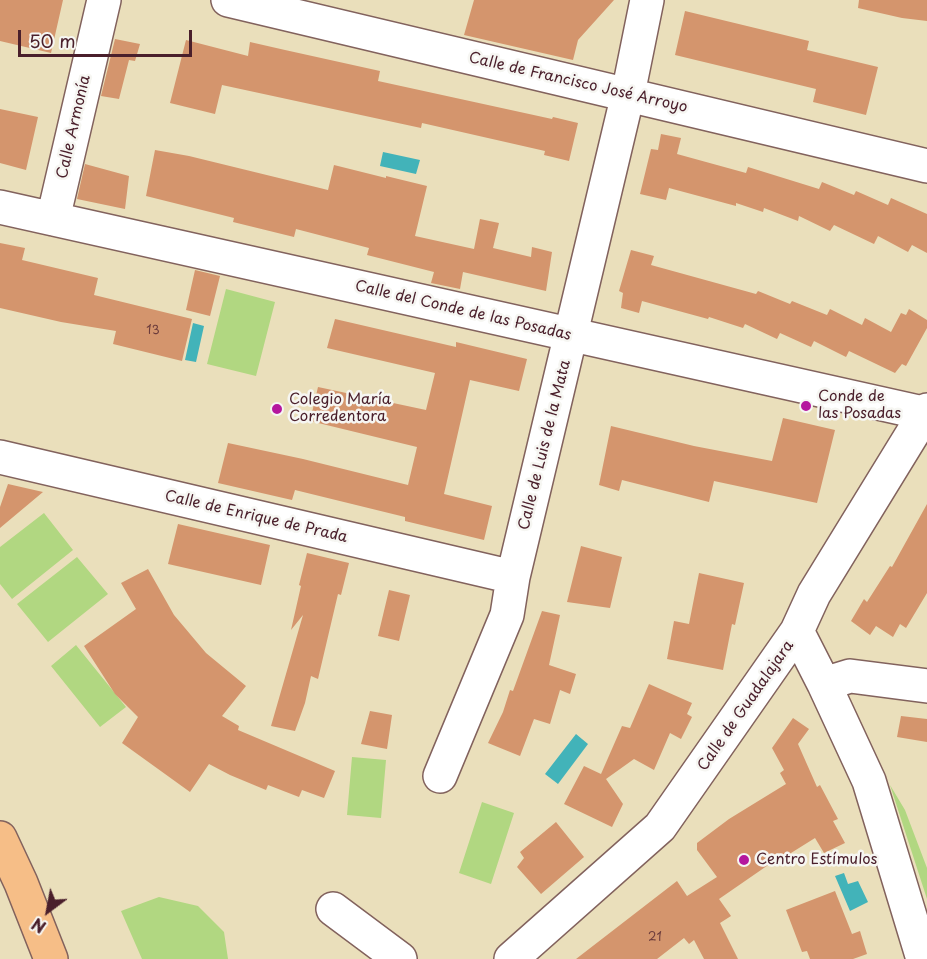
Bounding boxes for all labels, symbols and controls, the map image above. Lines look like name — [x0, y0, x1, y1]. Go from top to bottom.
scale bar — [21, 18, 195, 56]
text: 50 m — [29, 27, 76, 54]
street label: Calle de Francisco José Arroyo — [467, 49, 689, 117]
street label: Calle Armonía — [53, 73, 95, 181]
street label: Calle del Conde de las Posadas — [353, 277, 573, 345]
house number: 13 — [146, 324, 160, 338]
street label: Calle de Luis de la Mata — [515, 358, 575, 532]
place label: Conde de las Posadas — [818, 388, 901, 423]
place label: Colegio María Corredentora — [289, 391, 391, 426]
marker: Conde de las Posadas — [799, 399, 813, 413]
marker: Colegio María Corredentora — [270, 402, 284, 416]
street label: Calle de Enrique de Prada — [163, 487, 349, 547]
street label: Calle de Guadalajara — [694, 637, 798, 775]
place label: Centro Estímulos — [756, 851, 877, 869]
marker: Centro Estímulos — [737, 853, 751, 867]
north arrow — [18, 881, 78, 941]
text: N — [27, 913, 50, 940]
house number: 21 — [648, 931, 662, 945]

